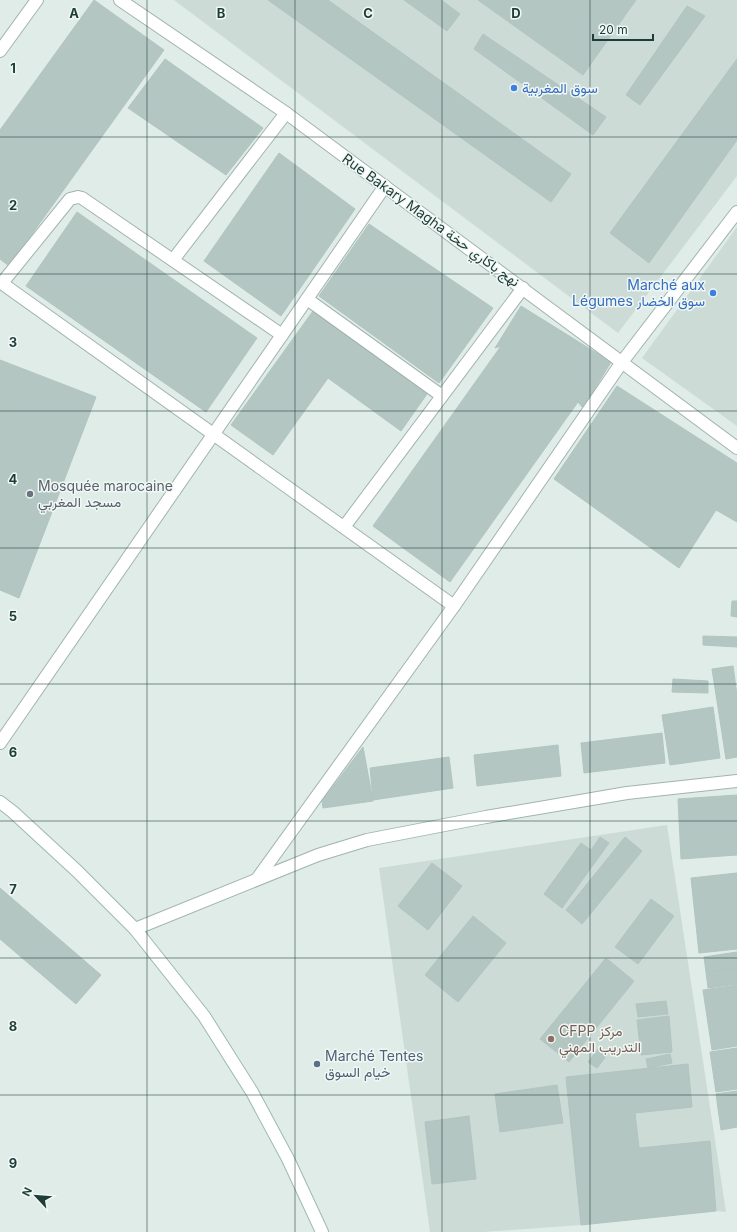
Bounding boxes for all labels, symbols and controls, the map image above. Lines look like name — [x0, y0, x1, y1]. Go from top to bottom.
text: A — [69, 5, 79, 21]
text: B — [217, 5, 226, 21]
text: C — [363, 5, 373, 21]
text: D — [511, 5, 521, 21]
scale bar — [593, 16, 653, 42]
text: 20 m — [599, 22, 628, 37]
text: 1 — [10, 60, 16, 76]
place label: سوق المغربية — [522, 79, 598, 97]
marker: سوق المغربية — [509, 83, 519, 93]
street label: Rue Bakary Magha نهج باكاري حخة — [337, 149, 523, 293]
text: 2 — [9, 197, 17, 213]
place label: Marché aux Légumes سوق الخضار — [572, 276, 705, 310]
marker: Marché aux Légumes سوق الخضار — [708, 288, 718, 298]
text: 3 — [9, 334, 17, 350]
text: 4 — [9, 471, 18, 487]
place label: Mosquée marocaine مسجد المغربي — [38, 477, 173, 514]
marker: Mosquée marocaine مسجد المغربي — [25, 489, 35, 499]
text: 5 — [9, 608, 17, 624]
text: 6 — [9, 744, 17, 760]
text: 7 — [9, 881, 17, 897]
text: 8 — [9, 1018, 17, 1034]
place label: CFPP مركز التدريب المهني — [559, 1022, 641, 1059]
marker: CFPP مركز التدريب المهني — [546, 1034, 556, 1044]
place label: Marché Tentes خيام السوق — [325, 1047, 423, 1081]
marker: Marché Tentes خيام السوق — [312, 1059, 322, 1069]
text: 9 — [9, 1155, 17, 1171]
north arrow — [16, 1176, 56, 1216]
text: N — [19, 1185, 35, 1198]

